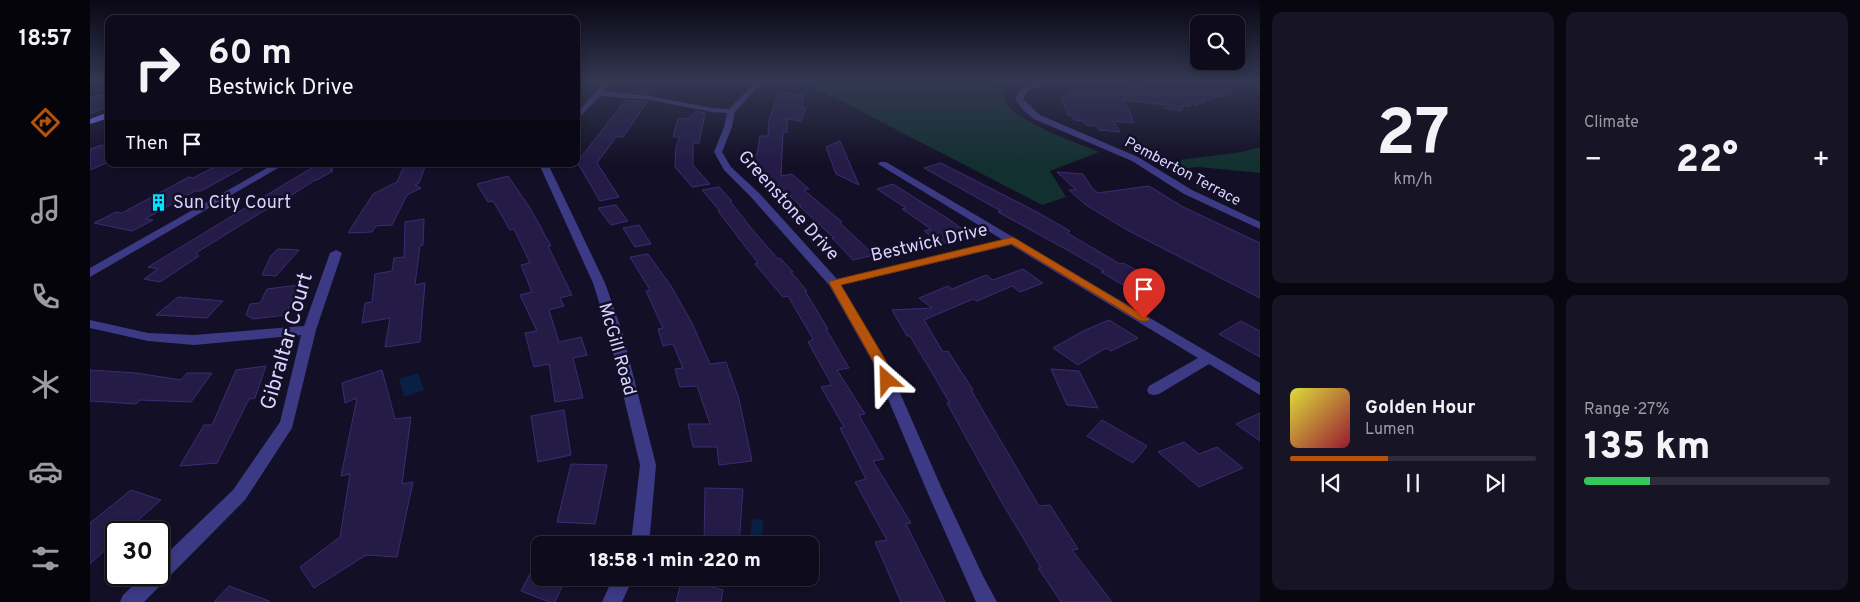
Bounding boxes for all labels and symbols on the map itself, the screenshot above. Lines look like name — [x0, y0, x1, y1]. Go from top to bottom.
street label: Pemberton Terrace — [1121, 134, 1244, 211]
street label: Greenstone Drive — [732, 146, 844, 266]
building icon: Sun City Court — [149, 192, 169, 212]
place label: Sun City Court — [173, 192, 291, 215]
street label: Bestwick Drive — [869, 219, 990, 268]
pin — [1123, 268, 1165, 319]
street label: Gibraltar Court — [255, 270, 320, 413]
street label: McGill Road — [592, 300, 641, 398]
position arrow — [860, 353, 912, 405]
speed limit sign: 30 — [105, 521, 170, 586]

